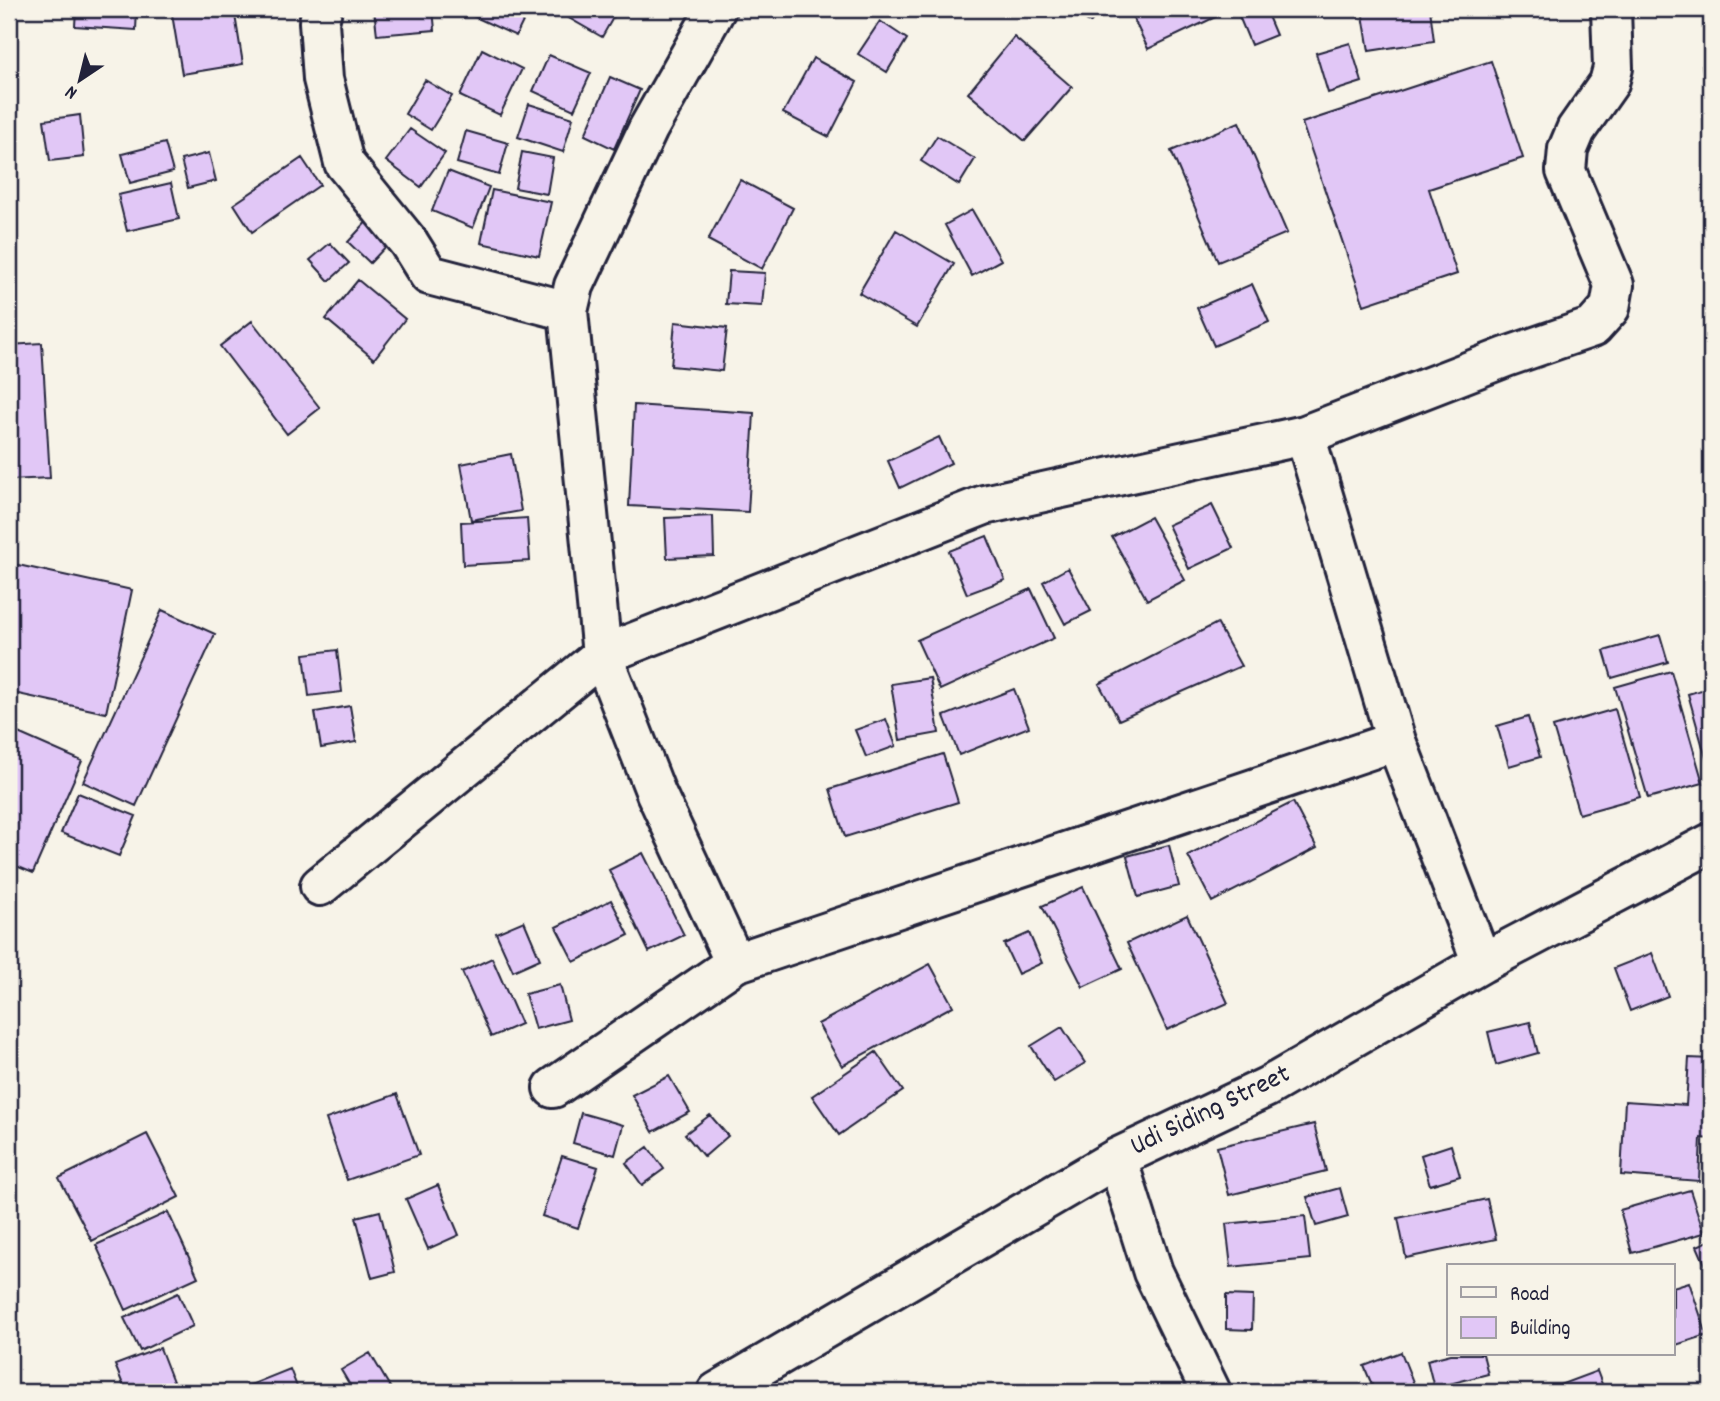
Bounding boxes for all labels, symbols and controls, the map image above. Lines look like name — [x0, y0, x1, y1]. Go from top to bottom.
north arrow — [46, 46, 116, 116]
text: N — [61, 77, 84, 105]
street label: Udi Siding Street — [1124, 1056, 1298, 1168]
legend — [1447, 1264, 1674, 1356]
text: Road — [1510, 1281, 1549, 1311]
text: Building — [1510, 1315, 1570, 1345]

